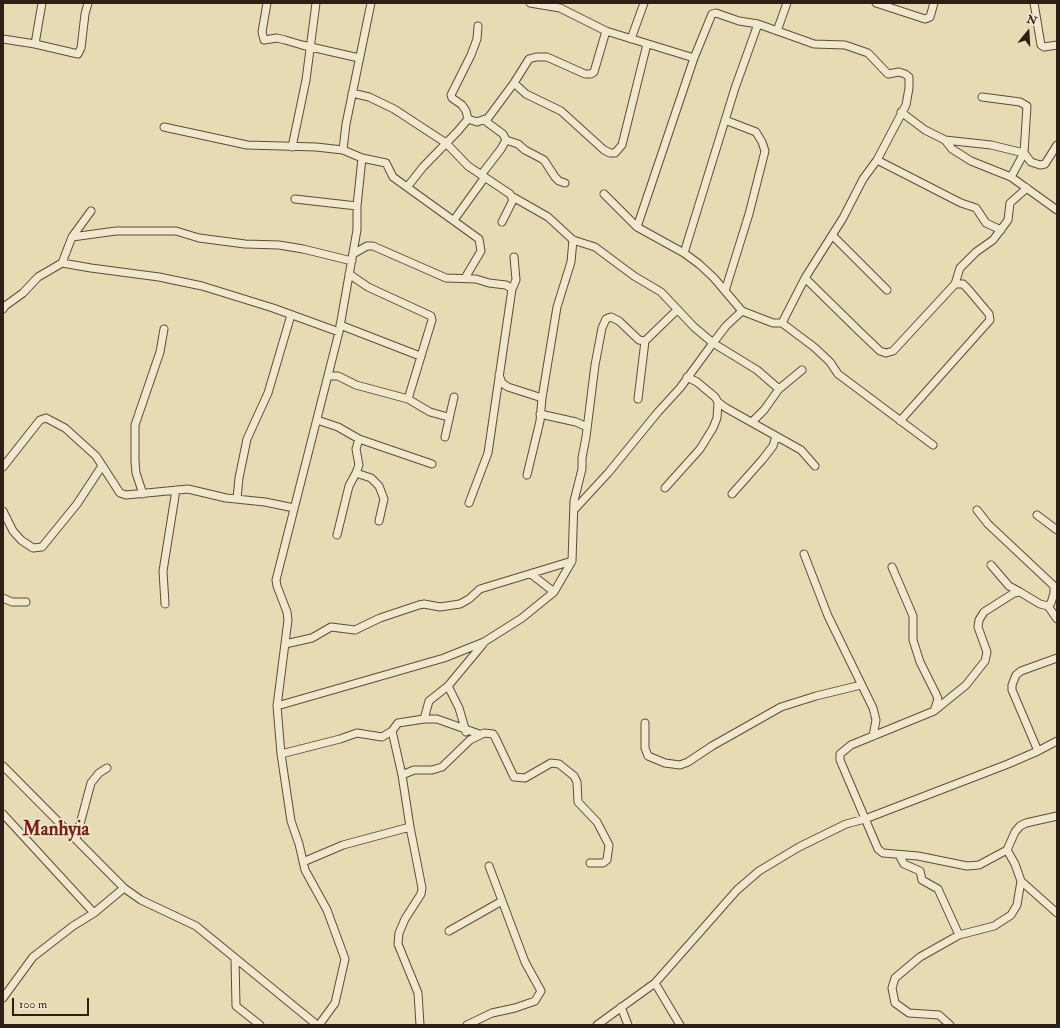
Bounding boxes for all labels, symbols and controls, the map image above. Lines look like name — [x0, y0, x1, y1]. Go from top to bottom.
north arrow — [1008, 12, 1048, 52]
text: N — [1025, 12, 1039, 28]
district label: Manhyia — [23, 820, 89, 842]
scale bar — [14, 990, 91, 1016]
text: 100 m — [19, 997, 47, 1012]

